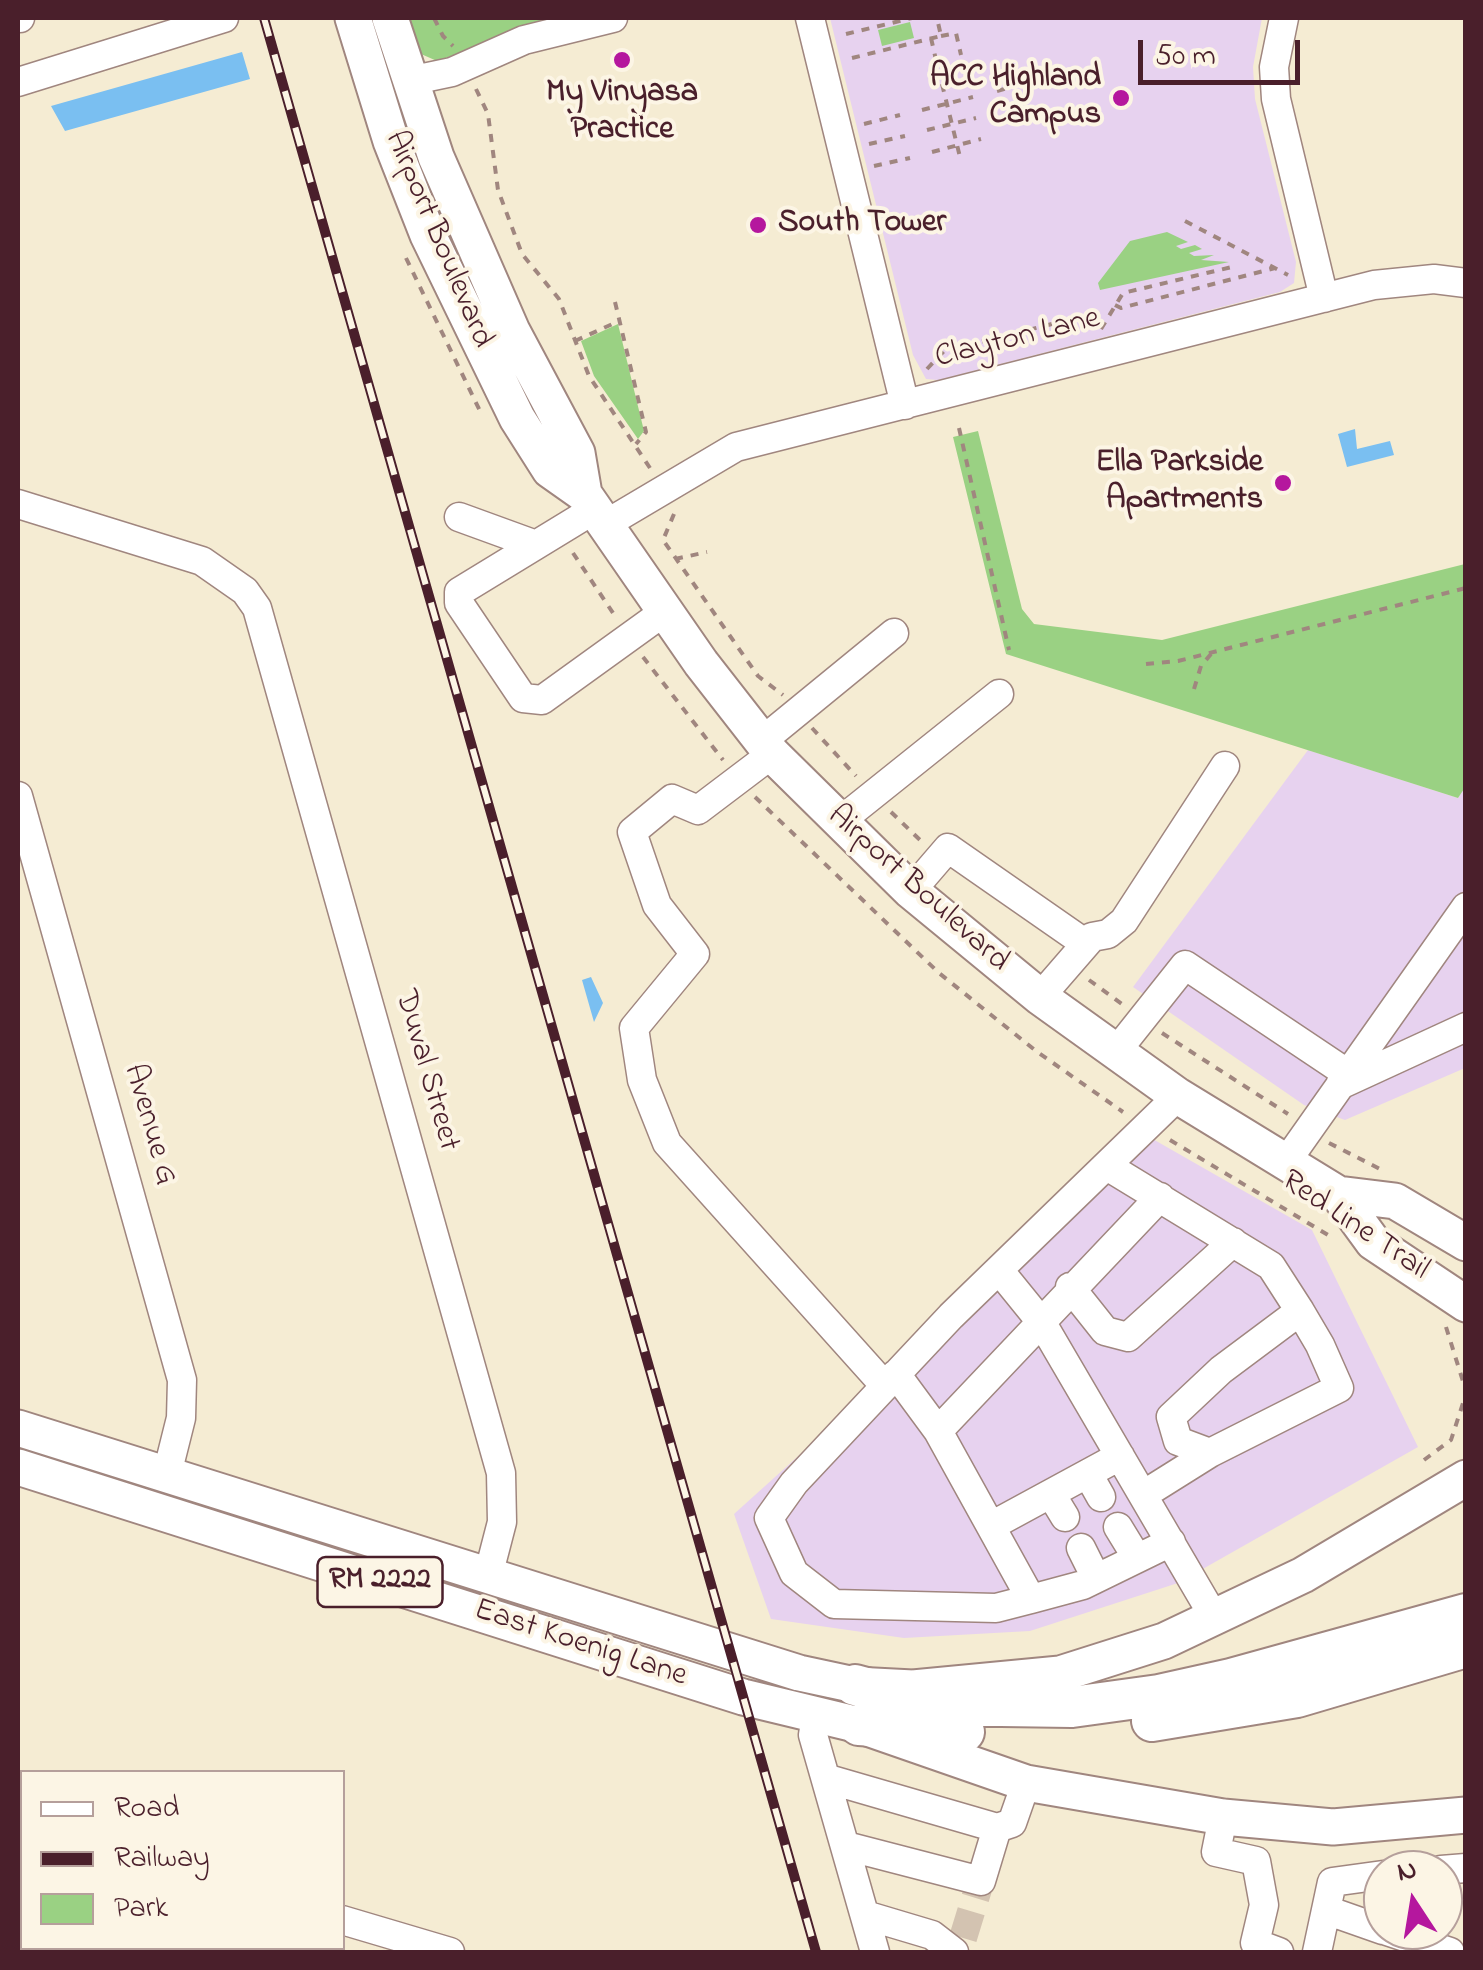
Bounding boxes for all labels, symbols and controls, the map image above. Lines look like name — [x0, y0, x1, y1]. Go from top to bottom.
scale bar — [1143, 20, 1306, 82]
text: 50 m — [1155, 35, 1216, 79]
marker: My Vinyasa Practice — [611, 49, 633, 71]
place label: ACC Highland Campus — [930, 61, 1101, 136]
place label: My Vinyasa Practice — [546, 76, 698, 151]
marker: ACC Highland Campus — [1110, 87, 1132, 109]
street label: Airport Boulevard — [374, 126, 500, 354]
place label: South Tower — [778, 206, 946, 244]
marker: South Tower — [747, 214, 769, 236]
street label: Clayton Lane — [932, 301, 1104, 379]
place label: Ella Parkside Apartments — [1095, 446, 1263, 521]
marker: Ella Parkside Apartments — [1272, 472, 1294, 494]
street label: Airport Boulevard — [818, 798, 1016, 982]
street label: Duval Street — [384, 986, 466, 1156]
street label: Avenue G — [112, 1060, 184, 1190]
street label: Red Line Trail — [1273, 1163, 1435, 1291]
road number: RM 2222 — [318, 1557, 442, 1607]
street label: East Koenig Lane — [469, 1593, 691, 1697]
legend — [20, 1770, 345, 1950]
text: Road — [114, 1787, 179, 1831]
text: Railway — [114, 1837, 210, 1881]
north arrow — [1363, 1850, 1463, 1950]
text: N — [1394, 1850, 1421, 1894]
text: Park — [114, 1887, 168, 1931]

